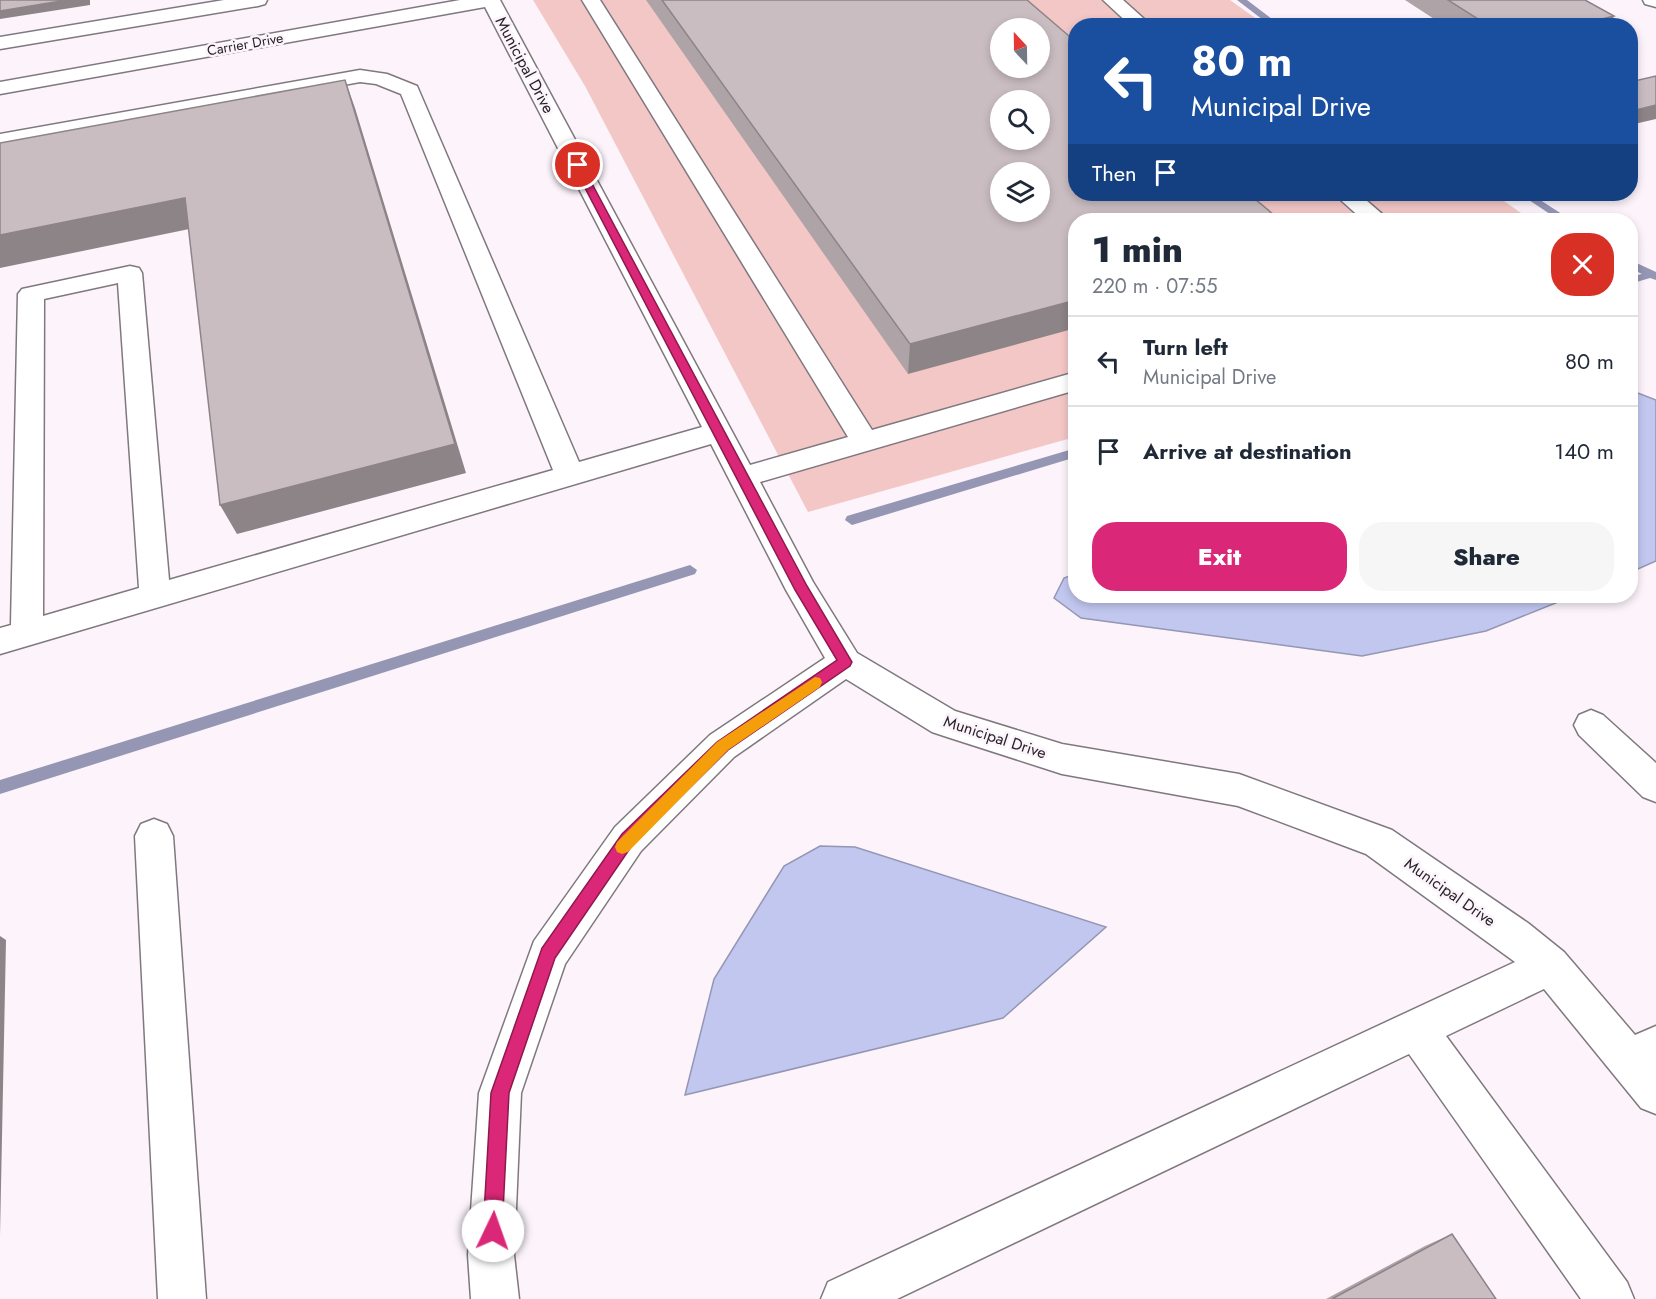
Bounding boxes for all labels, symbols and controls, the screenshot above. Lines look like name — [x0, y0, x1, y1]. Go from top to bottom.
street label: Municipal Drive — [490, 13, 560, 117]
north arrow — [990, 18, 1050, 78]
map controls — [990, 18, 1050, 222]
street label: Carrier Drive — [205, 27, 285, 61]
text: 80 m — [1191, 31, 1292, 92]
icon: left — [1092, 42, 1170, 120]
text: Municipal Drive — [1191, 87, 1371, 126]
button: search — [990, 90, 1050, 150]
pin — [552, 139, 603, 190]
icon: arrive — [561, 148, 594, 181]
icon: arrive — [1149, 156, 1182, 189]
text: Then — [1092, 157, 1137, 189]
button: layers — [990, 162, 1050, 222]
text: 1 min — [1092, 223, 1183, 275]
button: close — [1551, 233, 1614, 296]
text: 220 m · 07:55 — [1092, 272, 1217, 301]
text: Turn left — [1143, 331, 1228, 363]
icon: left — [1092, 345, 1125, 378]
text: 80 m — [1565, 345, 1614, 377]
text: Municipal Drive — [1143, 363, 1276, 392]
icon: arrive — [1092, 435, 1125, 468]
text: Arrive at destination — [1143, 435, 1352, 467]
text: 140 m — [1554, 435, 1614, 467]
button: Exit — [1092, 522, 1347, 591]
button: Share — [1359, 522, 1614, 591]
street label: Municipal Drive — [941, 710, 1049, 764]
street label: Municipal Drive — [1400, 852, 1500, 932]
position arrow — [461, 1199, 525, 1263]

